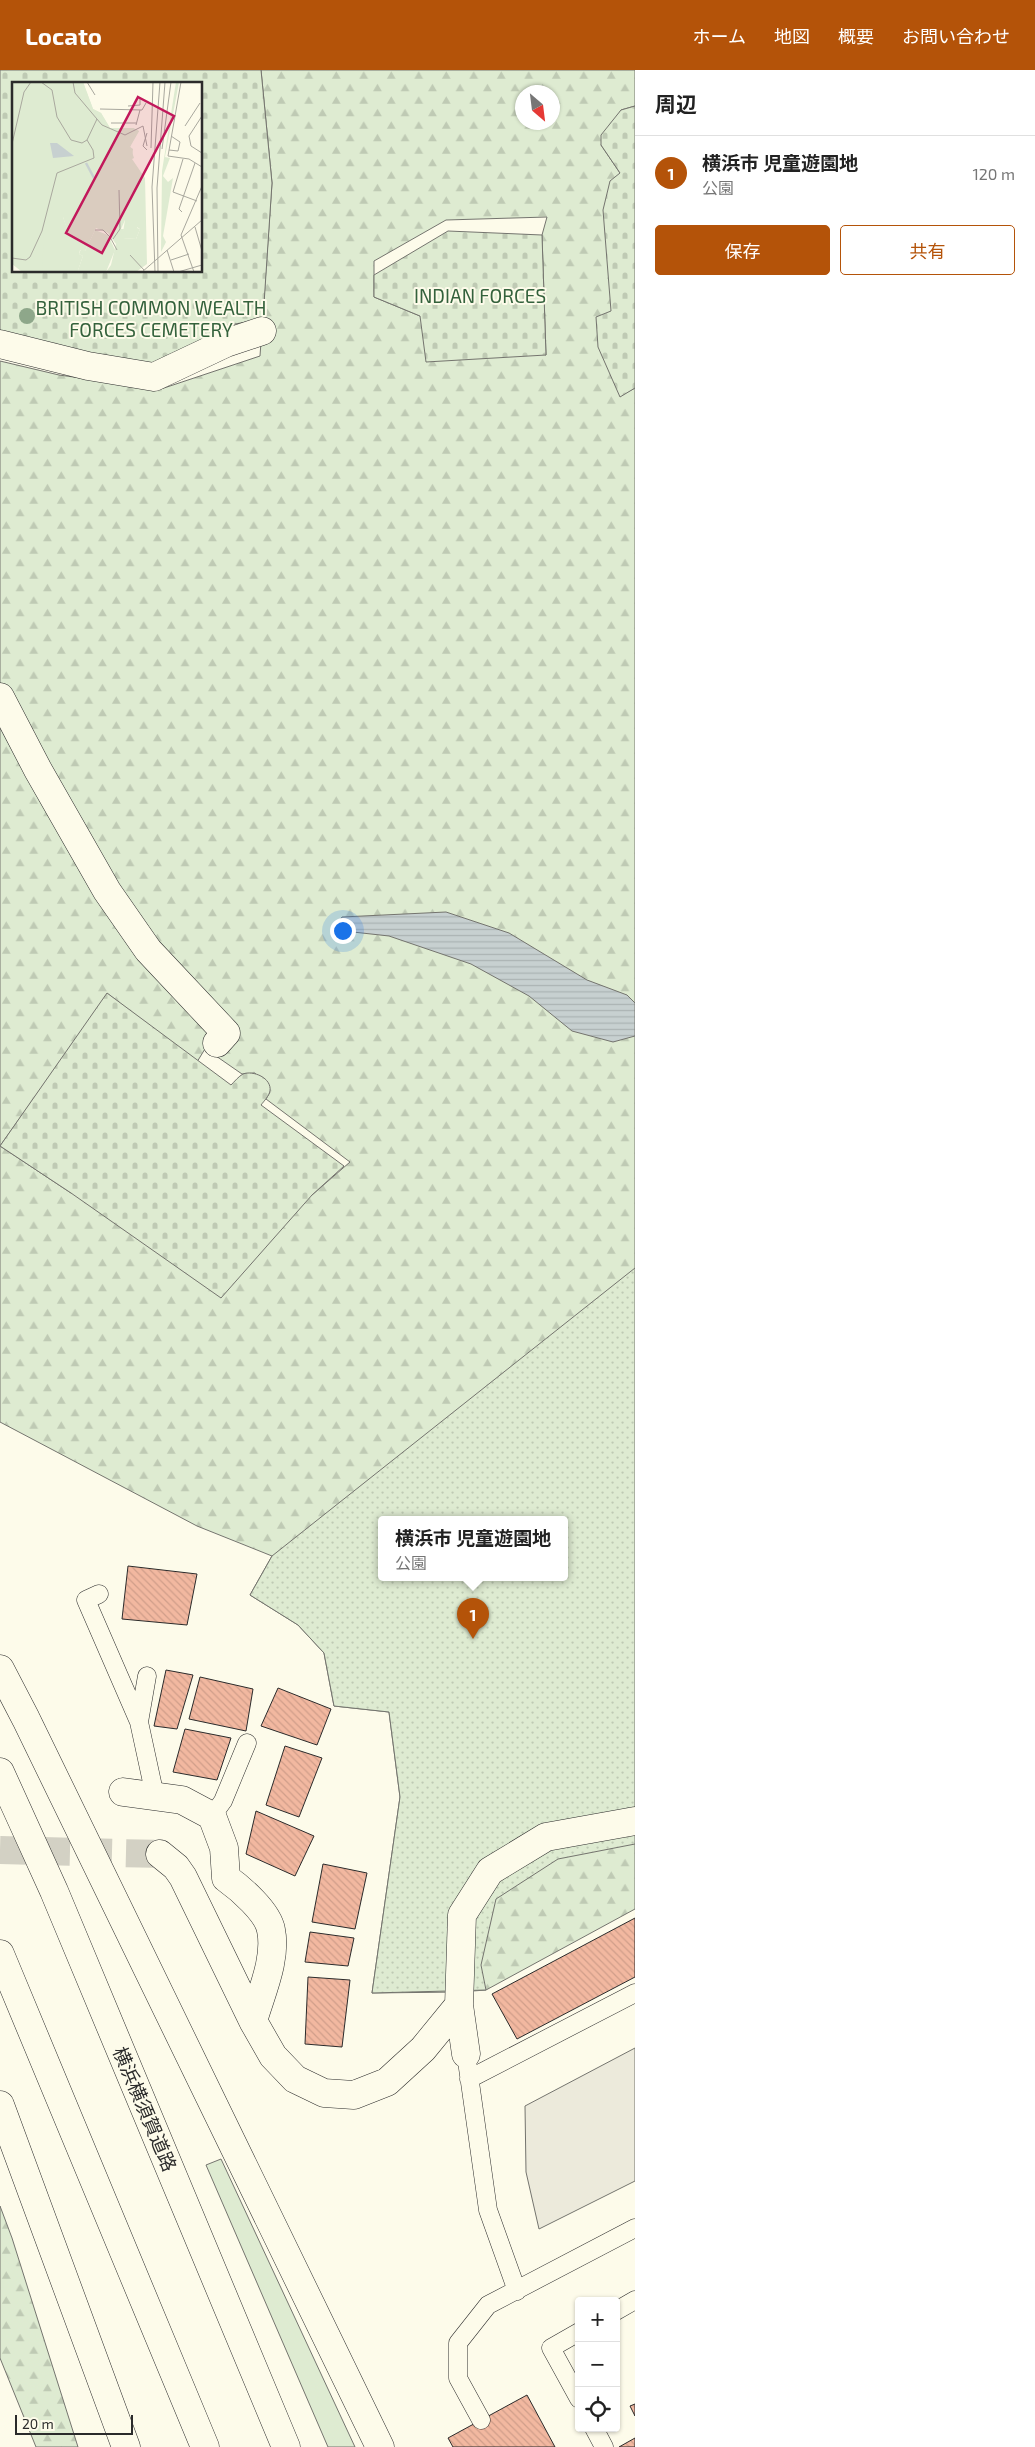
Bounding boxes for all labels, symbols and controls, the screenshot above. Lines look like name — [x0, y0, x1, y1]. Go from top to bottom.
text: Locato — [25, 21, 102, 50]
text: ホーム — [693, 25, 746, 47]
text: 地図 — [774, 25, 810, 47]
text: 概要 — [838, 25, 874, 47]
text: お問い合わせ — [902, 25, 1010, 47]
inset map — [12, 82, 202, 272]
north arrow — [515, 85, 560, 130]
text: 周辺 — [655, 91, 697, 116]
text: 横浜市 児童遊園地 — [702, 151, 858, 174]
text: 1 — [668, 164, 674, 183]
text: 120 m — [972, 164, 1015, 183]
text: 公園 — [702, 178, 734, 197]
button: 保存 — [655, 225, 830, 275]
button: 共有 — [840, 225, 1015, 275]
park label: INDIAN FORCES — [414, 284, 546, 307]
park label: BRITISH COMMON WEALTH FORCES CEMETERY — [36, 296, 266, 341]
your location — [330, 918, 356, 944]
popup — [378, 1516, 568, 1581]
text: 横浜市 児童遊園地 — [395, 1526, 551, 1549]
text: 公園 — [395, 1553, 427, 1572]
pin: 1 — [457, 1598, 489, 1639]
street label: 横浜横須賀道路 — [109, 2043, 182, 2175]
map controls — [575, 2297, 620, 2432]
button: + — [575, 2297, 620, 2342]
button: − — [575, 2342, 620, 2387]
button: locate — [575, 2387, 620, 2432]
scale bar — [15, 2412, 132, 2435]
text: 20 m — [22, 2415, 54, 2432]

